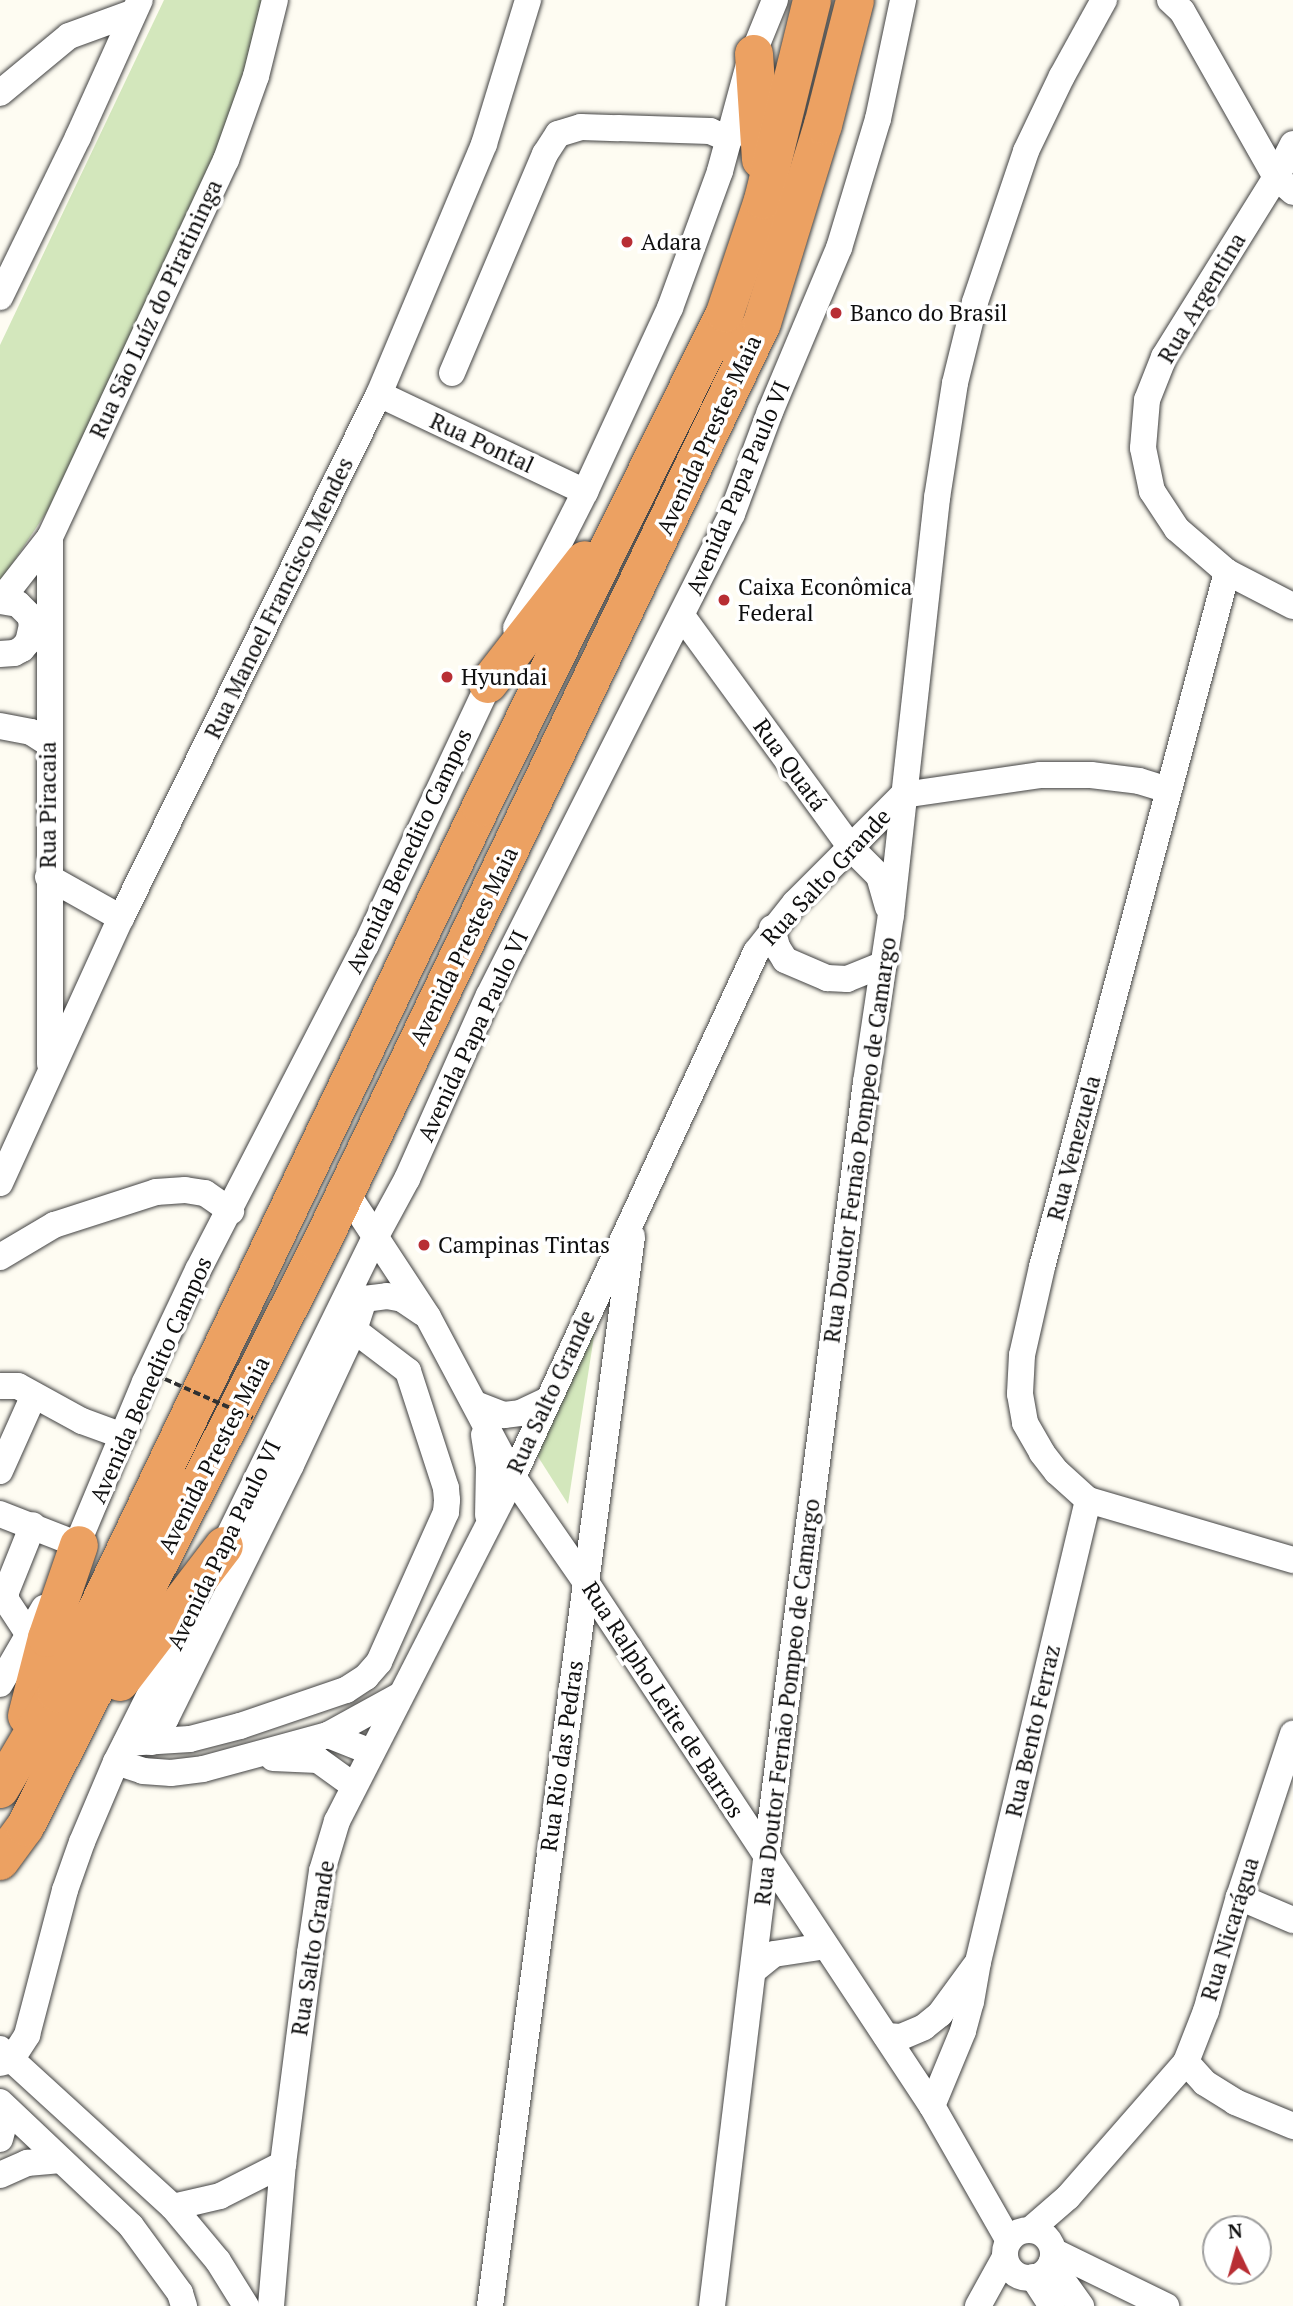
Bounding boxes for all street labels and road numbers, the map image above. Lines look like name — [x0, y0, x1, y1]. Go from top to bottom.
street label: Rua São Luíz do Piratininga — [84, 175, 228, 443]
street label: Rua Argentina — [1152, 228, 1252, 368]
street label: Avenida Prestes Maia — [651, 331, 767, 539]
street label: Avenida Papa Paulo VI — [680, 377, 796, 599]
street label: Rua Pontal — [426, 407, 538, 479]
street label: Rua Manoel Francisco Mendes — [199, 453, 359, 743]
street label: Rua Quatá — [747, 714, 833, 816]
street label: Avenida Benedito Campos — [340, 724, 478, 978]
street label: Rua Piracaia — [34, 741, 62, 869]
street label: Rua Salto Grande — [756, 803, 896, 951]
street label: Avenida Prestes Maia — [404, 842, 524, 1050]
street label: Avenida Papa Paulo VI — [412, 926, 534, 1146]
street label: Rua Doutor Fernão Pompeo de Camargo — [818, 935, 902, 1345]
street label: Rua Venezuela — [1041, 1072, 1107, 1224]
street label: Avenida Benedito Campos — [84, 1252, 218, 1508]
street label: Rua Salto Grande — [501, 1306, 601, 1478]
street label: Avenida Prestes Maia — [152, 1352, 276, 1558]
street label: Avenida Papa Paulo VI — [161, 1435, 287, 1655]
street label: Rua Doutor Fernão Pompeo de Camargo — [748, 1497, 826, 1907]
street label: Rua Ralpho Leite de Barros — [576, 1577, 750, 1823]
street label: Rua Bento Ferraz — [1000, 1642, 1066, 1820]
street label: Rua Rio das Pedras — [535, 1659, 589, 1853]
street label: Rua Nicarágua — [1195, 1854, 1265, 2004]
street label: Rua Salto Grande — [286, 1858, 340, 2038]

